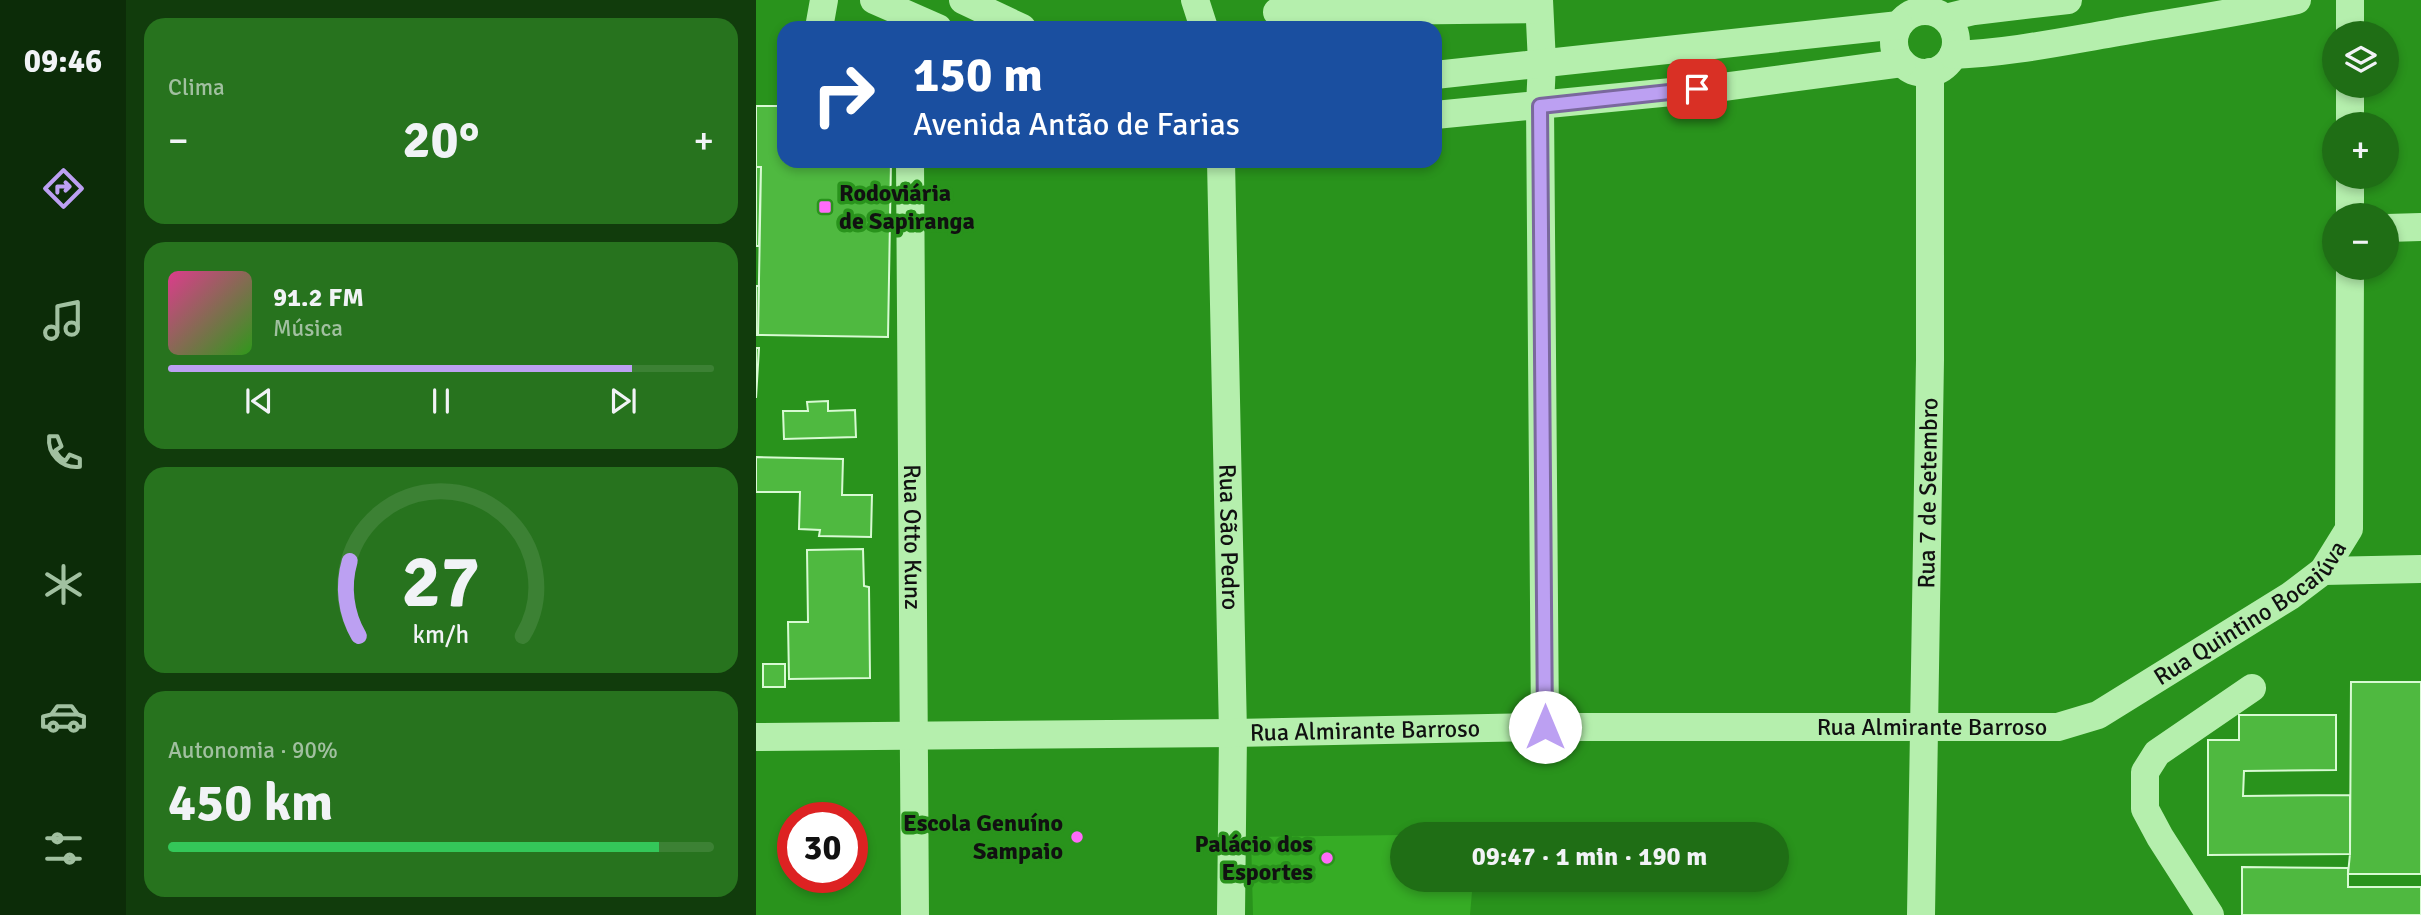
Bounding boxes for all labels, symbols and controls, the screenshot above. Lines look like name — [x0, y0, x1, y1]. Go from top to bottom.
map controls — [2322, 21, 2399, 280]
button: layers — [2322, 21, 2399, 98]
text: 09:46 — [24, 42, 102, 81]
text: 150 m — [913, 45, 1043, 105]
icon: right — [798, 49, 889, 140]
pin — [1667, 59, 1727, 119]
icon: arrive — [1678, 70, 1716, 108]
text: Clima — [168, 73, 225, 102]
text: Avenida Antão de Farias — [913, 105, 1240, 144]
text: 20° — [403, 108, 479, 172]
button: + — [2322, 112, 2399, 189]
text: − — [168, 117, 189, 164]
text: + — [693, 117, 714, 164]
icon: directions — [39, 164, 88, 213]
place label: Rodoviária de Sapiranga — [839, 178, 975, 236]
marker: Rodoviária de Sapiranga — [817, 199, 833, 215]
button: − — [2322, 203, 2399, 280]
text: 91.2 FM — [273, 282, 364, 314]
icon: music — [39, 296, 88, 345]
text: Música — [273, 314, 343, 343]
icon: previous — [240, 382, 278, 420]
icon: pause — [422, 382, 460, 420]
icon: next — [604, 382, 642, 420]
street label: Rua 7 de Setembro — [1911, 397, 1944, 589]
icon: phone — [39, 428, 88, 477]
street label: Rua São Pedro — [1212, 463, 1245, 610]
street label: Rua Otto Kunz — [897, 464, 928, 610]
street label: Rua Quintino Bocaiúva — [2148, 535, 2353, 692]
text: 27 — [402, 538, 480, 627]
icon: climate — [39, 560, 88, 609]
text: km/h — [413, 618, 469, 649]
position arrow — [1508, 690, 1582, 764]
icon: car — [39, 692, 88, 741]
street label: Rua Almirante Barroso — [1817, 712, 2047, 742]
street label: Rua Almirante Barroso — [1249, 713, 1480, 748]
text: Autonomia · 90% — [168, 736, 338, 765]
text: 450 km — [168, 771, 333, 835]
speed limit sign: 30 — [777, 802, 868, 893]
place label: Escola Genuíno Sampaio — [903, 808, 1063, 866]
icon: filters — [39, 824, 88, 873]
marker: Escola Genuíno Sampaio — [1069, 829, 1085, 845]
place label: Palácio dos Esportes — [1195, 829, 1313, 887]
text: 09:47 · 1 min · 190 m — [1472, 841, 1707, 873]
marker: Palácio dos Esportes — [1319, 850, 1335, 866]

